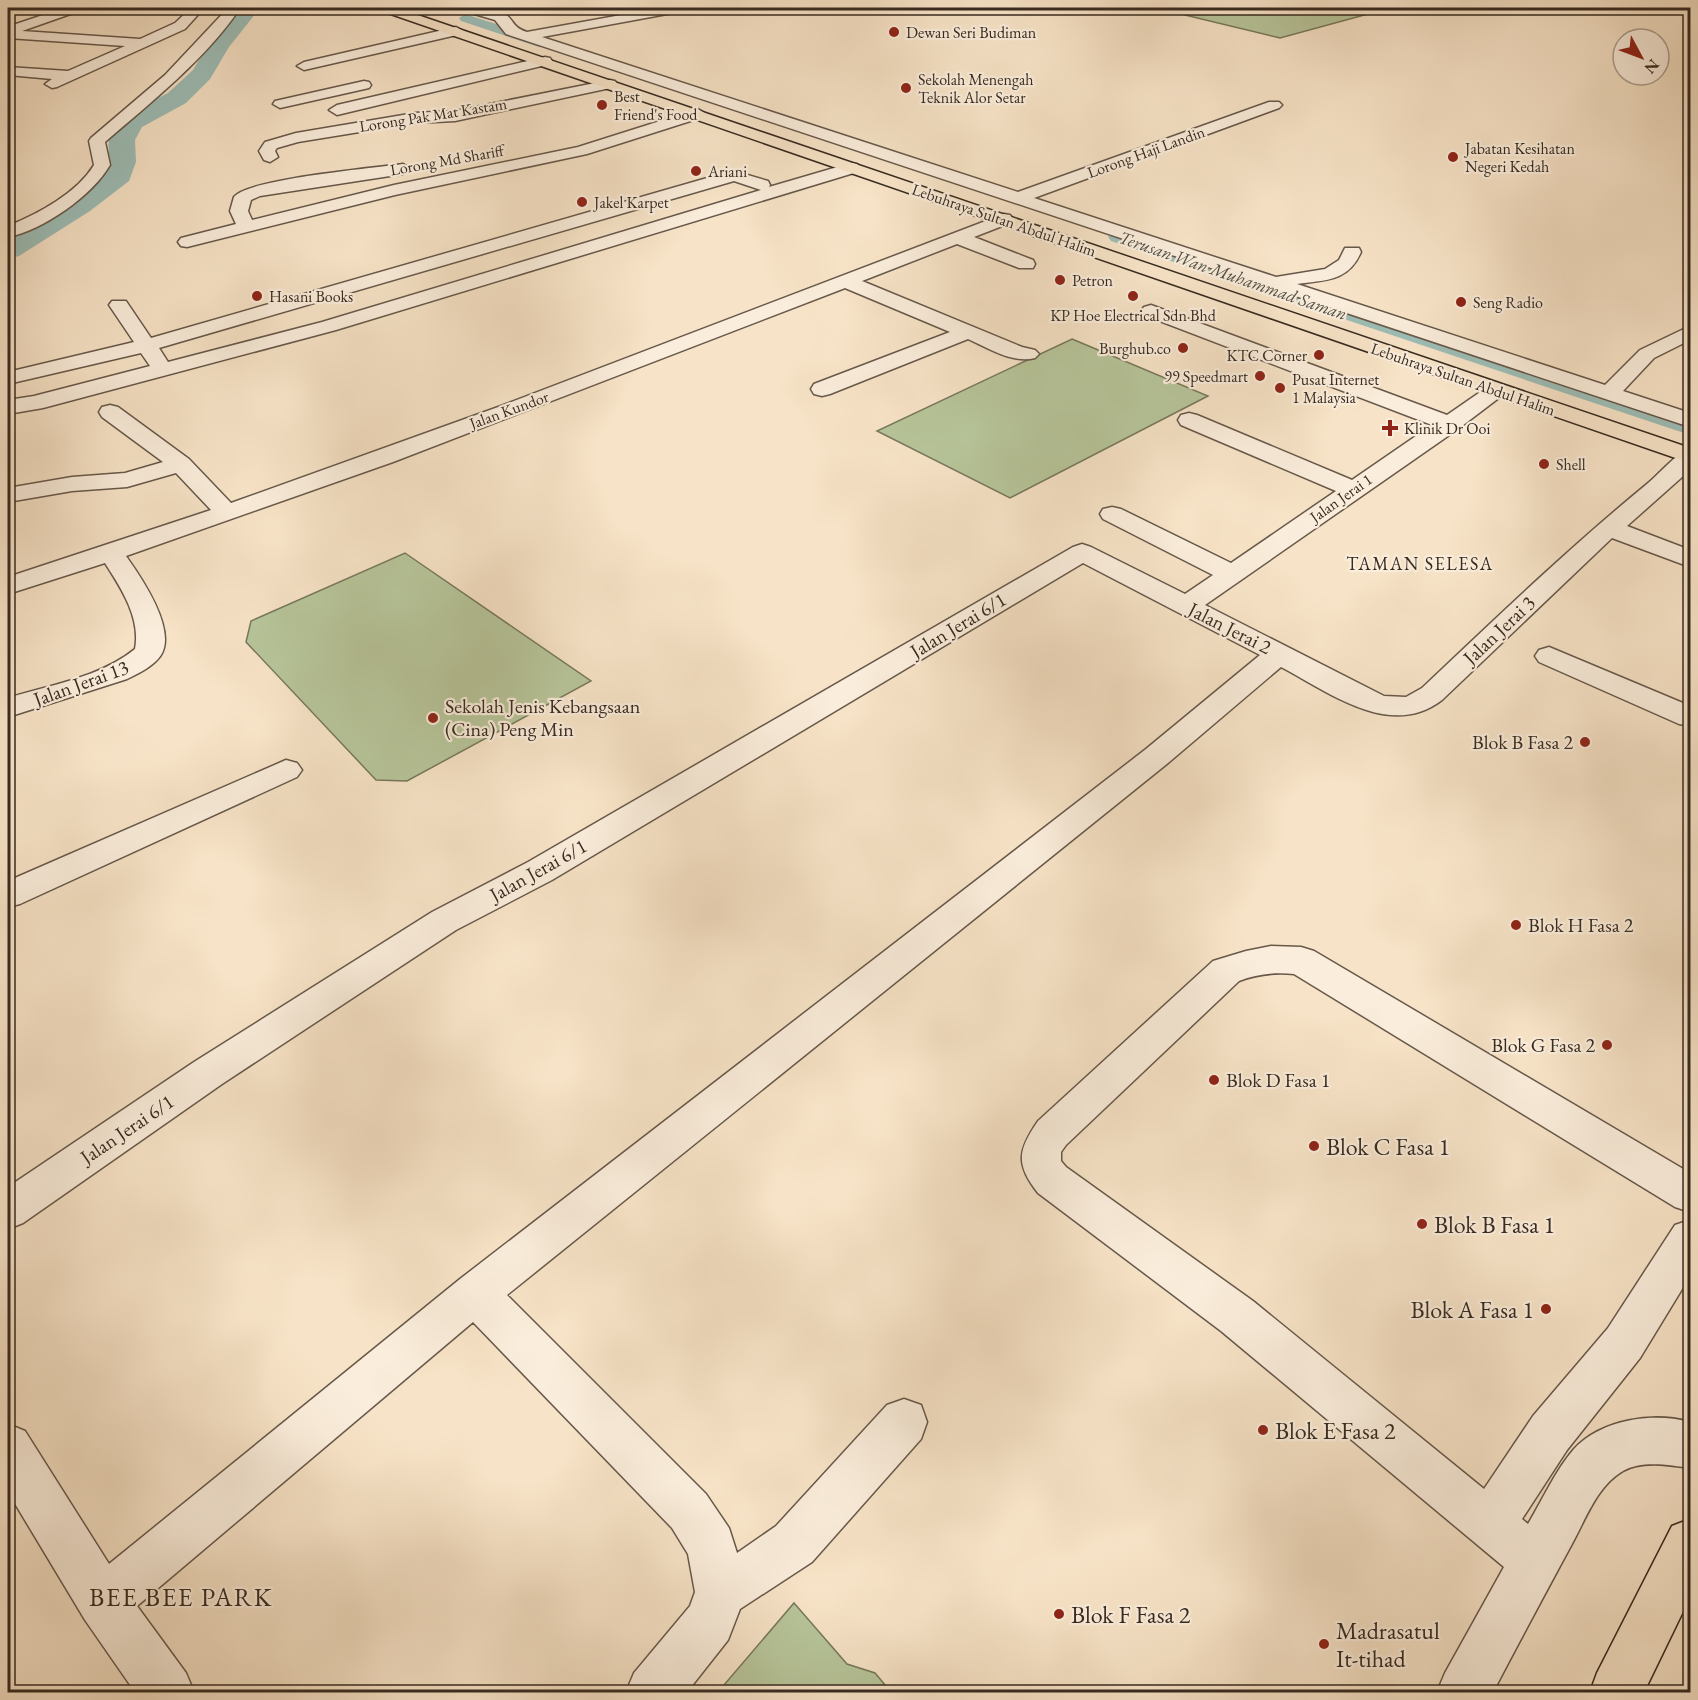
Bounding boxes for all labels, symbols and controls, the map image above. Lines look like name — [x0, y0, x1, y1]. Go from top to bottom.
place label: Dewan Seri Budiman — [906, 22, 1037, 43]
marker: Dewan Seri Budiman — [887, 25, 901, 39]
north arrow — [1611, 27, 1671, 87]
text: N — [1640, 55, 1664, 78]
place label: Sekolah Menengah Teknik Alor Setar — [918, 69, 1034, 108]
marker: Sekolah Menengah Teknik Alor Setar — [899, 81, 913, 95]
place label: Best Friend's Food — [614, 86, 698, 125]
street label: Lorong Pak Mat Kastam — [358, 93, 509, 137]
marker: Best Friend's Food — [595, 98, 609, 112]
street label: Lorong Haji Landin — [1084, 121, 1208, 183]
place label: Jabatan Kesihatan Negeri Kedah — [1463, 138, 1575, 177]
street label: Lorong Md Shariff — [389, 139, 507, 180]
marker: Jabatan Kesihatan Negeri Kedah — [1446, 150, 1460, 164]
place label: Ariani — [707, 161, 747, 182]
marker: Ariani — [689, 164, 703, 178]
street label: Lebuhraya Sultan Abdul Halim — [909, 179, 1099, 262]
place label: Jakel Karpet — [592, 192, 669, 213]
marker: Jakel Karpet — [575, 195, 589, 209]
water label: Terusan Wan Muhammad Saman — [1116, 225, 1350, 325]
place label: Petron — [1072, 270, 1114, 291]
marker: Petron — [1053, 273, 1067, 287]
place label: Hasani Books — [269, 286, 353, 307]
marker: Hasani Books — [250, 289, 264, 303]
marker: KP Hoe Electrical Sdn Bhd — [1126, 289, 1140, 303]
place label: Seng Radio — [1473, 292, 1543, 313]
marker: Seng Radio — [1454, 295, 1468, 309]
place label: KP Hoe Electrical Sdn Bhd — [1050, 305, 1217, 326]
place label: Burghub.co — [1099, 338, 1171, 359]
street label: Lebuhraya Sultan Abdul Halim — [1368, 338, 1558, 421]
marker: Burghub.co — [1176, 341, 1190, 355]
place label: KTC Corner — [1226, 345, 1308, 366]
marker: KTC Corner — [1312, 348, 1326, 362]
place label: 99 Speedmart — [1164, 366, 1248, 387]
marker: 99 Speedmart — [1253, 369, 1267, 383]
place label: Pusat Internet 1 Malaysia — [1292, 369, 1379, 408]
marker: Pusat Internet 1 Malaysia — [1273, 381, 1287, 395]
street label: Jalan Kundor — [465, 386, 552, 435]
place label: Klinik Dr Ooi — [1404, 418, 1490, 439]
marker: Klinik Dr Ooi — [1381, 419, 1399, 437]
place label: Shell — [1556, 454, 1586, 475]
marker: Shell — [1537, 457, 1551, 471]
street label: Jalan Jerai 1 — [1304, 469, 1376, 528]
district label: TAMAN SELESA — [1346, 552, 1494, 575]
street label: Jalan Jerai 6/1 — [904, 586, 1011, 665]
street label: Jalan Jerai 3 — [1456, 590, 1541, 672]
street label: Jalan Jerai 2 — [1182, 595, 1276, 660]
street label: Jalan Jerai 13 — [28, 654, 132, 713]
place label: Sekolah Jenis Kebangsaan (Cina) Peng Min — [445, 693, 641, 742]
marker: Sekolah Jenis Kebangsaan (Cina) Peng Min — [426, 711, 440, 725]
place label: Blok B Fasa 2 — [1472, 729, 1573, 755]
marker: Blok B Fasa 2 — [1578, 735, 1592, 749]
street label: Jalan Jerai 6/1 — [483, 833, 591, 908]
place label: Blok H Fasa 2 — [1528, 912, 1634, 938]
marker: Blok H Fasa 2 — [1509, 918, 1523, 932]
place label: Blok G Fasa 2 — [1491, 1032, 1595, 1058]
marker: Blok G Fasa 2 — [1600, 1038, 1614, 1052]
place label: Blok D Fasa 1 — [1226, 1067, 1330, 1093]
marker: Blok D Fasa 1 — [1207, 1073, 1221, 1087]
street label: Jalan Jerai 6/1 — [74, 1088, 179, 1171]
place label: Blok C Fasa 1 — [1326, 1131, 1450, 1162]
marker: Blok C Fasa 1 — [1307, 1139, 1321, 1153]
place label: Blok B Fasa 1 — [1434, 1209, 1555, 1240]
marker: Blok B Fasa 1 — [1415, 1217, 1429, 1231]
place label: Blok A Fasa 1 — [1410, 1294, 1534, 1325]
marker: Blok A Fasa 1 — [1539, 1302, 1553, 1316]
place label: Blok E Fasa 2 — [1275, 1415, 1396, 1446]
marker: Blok E Fasa 2 — [1256, 1423, 1270, 1437]
district label: BEE BEE PARK — [89, 1580, 273, 1614]
place label: Blok F Fasa 2 — [1071, 1599, 1191, 1630]
marker: Blok F Fasa 2 — [1052, 1607, 1066, 1621]
place label: Madrasatul It-tihad — [1336, 1615, 1440, 1674]
marker: Madrasatul It-tihad — [1317, 1637, 1331, 1651]

